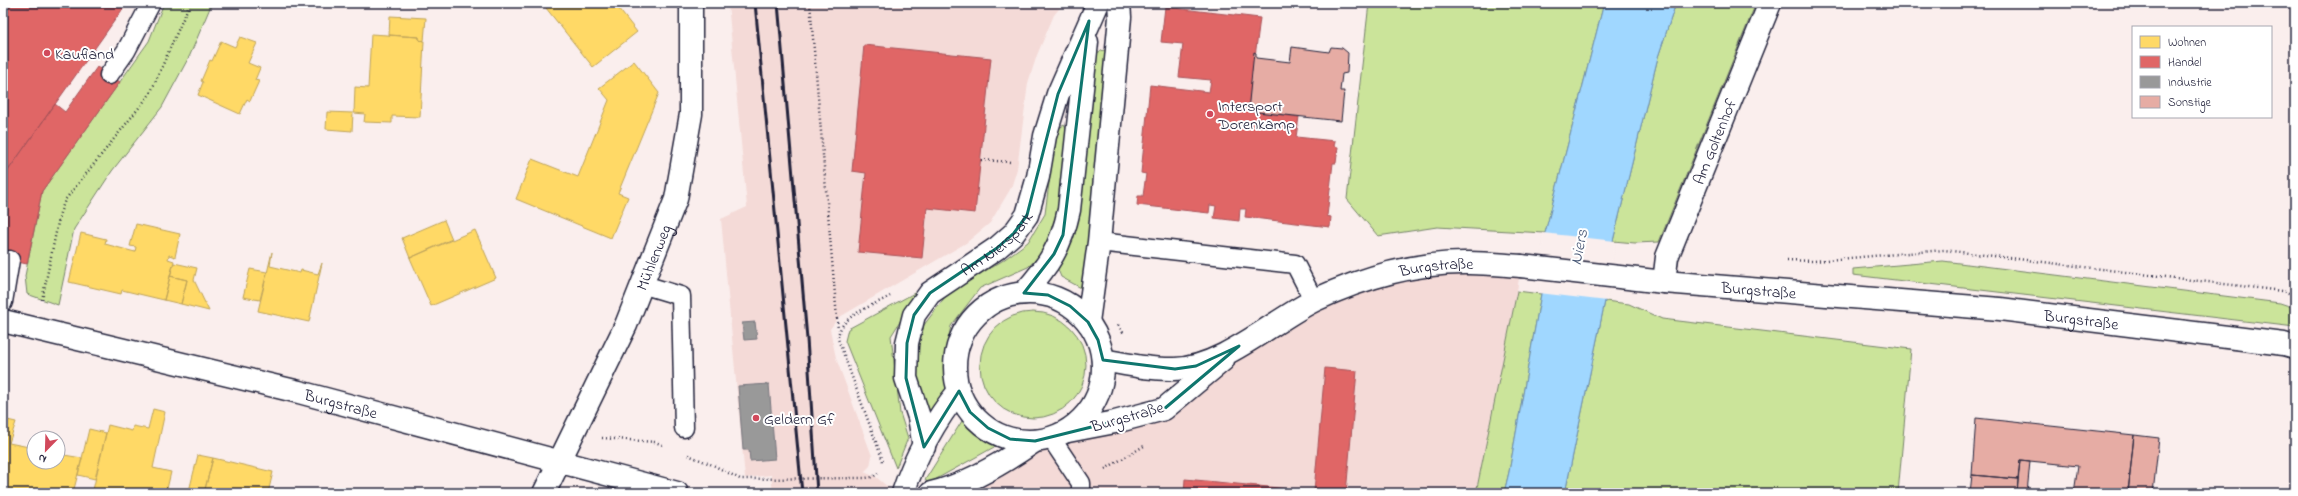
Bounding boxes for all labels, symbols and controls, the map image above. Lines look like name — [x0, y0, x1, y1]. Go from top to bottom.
legend — [2132, 26, 2272, 118]
text: Wohnen — [2168, 34, 2206, 52]
place label: Kaufland — [55, 43, 114, 67]
marker: Kaufland — [42, 48, 52, 58]
text: Handel — [2168, 54, 2202, 72]
text: Industrie — [2168, 74, 2212, 92]
text: Sonstige — [2168, 94, 2212, 113]
place label: Intersport Dorenkamp — [1217, 95, 1295, 137]
street label: Am Goltenhof — [1688, 95, 1744, 189]
marker: Intersport Dorenkamp — [1205, 109, 1215, 119]
street label: Am Nierspark — [956, 206, 1040, 283]
street label: Mühlenweg — [631, 221, 679, 294]
water label: Niers — [1564, 227, 1595, 267]
street label: Burgstraße — [1396, 253, 1474, 285]
street label: Burgstraße — [1719, 277, 1798, 307]
street label: Burgstraße — [2042, 304, 2121, 338]
street label: Burgstraße — [300, 384, 381, 427]
street label: Burgstraße — [1087, 396, 1168, 440]
place label: Geldern Gf — [764, 408, 835, 432]
marker: Geldern Gf — [751, 413, 761, 423]
north arrow — [26, 430, 66, 470]
text: N — [36, 449, 49, 467]

